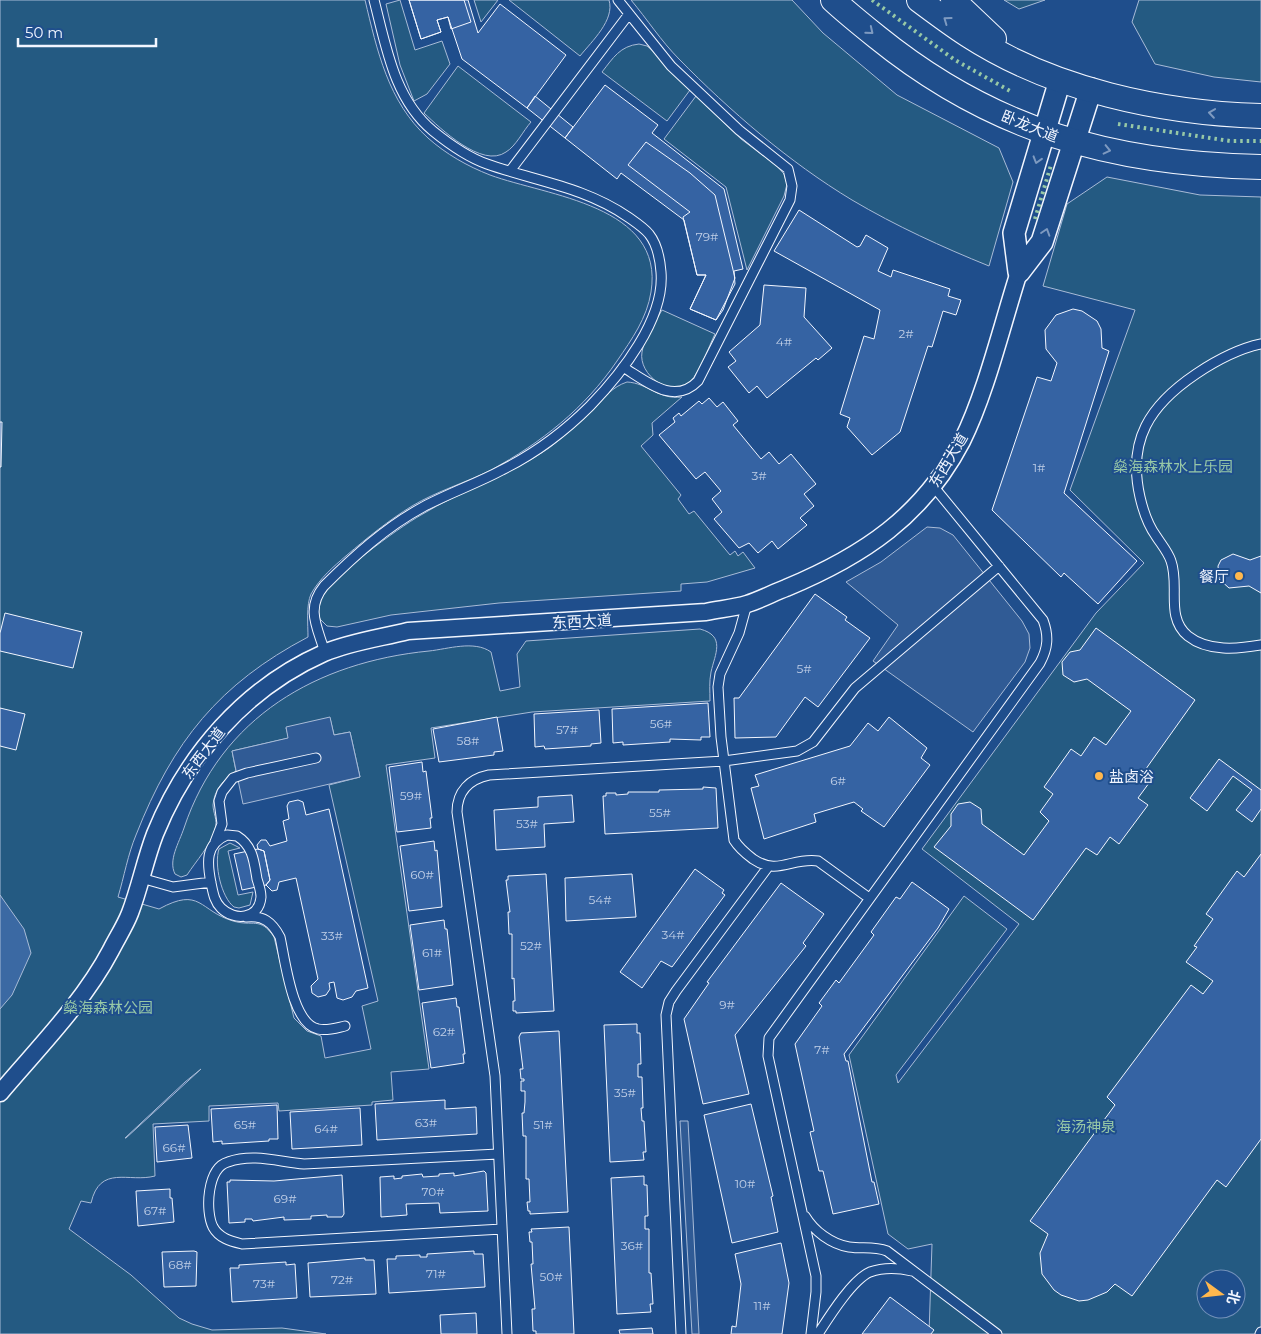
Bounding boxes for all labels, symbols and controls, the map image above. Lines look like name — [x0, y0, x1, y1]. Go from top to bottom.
scale bar — [18, 15, 155, 47]
one-way arrow — [943, 17, 952, 26]
text: 50 m — [25, 23, 63, 42]
one-way arrow — [865, 26, 874, 35]
street label: 卧龙大道 — [999, 106, 1061, 146]
one-way arrow — [1208, 108, 1216, 119]
one-way arrow — [1102, 145, 1111, 155]
one-way arrow — [1032, 156, 1042, 164]
one-way arrow — [1040, 228, 1050, 236]
house number: 79# — [696, 229, 718, 244]
house number: 2# — [898, 326, 914, 341]
house number: 4# — [776, 334, 792, 349]
street label: 东西大道 — [924, 429, 972, 491]
park label: 燊海森林水上乐园 — [1113, 457, 1233, 476]
house number: 1# — [1033, 460, 1045, 475]
house number: 3# — [751, 468, 767, 483]
place label: 餐厅 — [1199, 567, 1229, 586]
marker: 餐厅 — [1233, 570, 1245, 582]
street label: 东西大道 — [552, 610, 612, 632]
house number: 5# — [796, 661, 812, 676]
house number: 56# — [650, 716, 672, 731]
house number: 57# — [556, 722, 578, 737]
street label: 东西大道 — [177, 723, 229, 783]
house number: 58# — [457, 733, 479, 748]
place label: 盐卤浴 — [1109, 767, 1154, 786]
marker: 盐卤浴 — [1093, 770, 1105, 782]
house number: 6# — [830, 773, 846, 788]
house number: 59# — [400, 788, 422, 803]
house number: 55# — [649, 805, 671, 820]
house number: 53# — [516, 816, 538, 831]
house number: 60# — [410, 867, 434, 882]
house number: 54# — [588, 892, 612, 907]
house number: 34# — [661, 927, 685, 942]
house number: 33# — [321, 928, 343, 943]
house number: 52# — [520, 938, 542, 953]
house number: 61# — [422, 945, 442, 960]
house number: 9# — [719, 997, 735, 1012]
park label: 燊海森林公园 — [63, 998, 153, 1017]
house number: 62# — [433, 1024, 455, 1039]
house number: 7# — [814, 1042, 830, 1057]
house number: 35# — [614, 1085, 636, 1100]
house number: 63# — [415, 1115, 437, 1130]
house number: 65# — [234, 1117, 256, 1132]
house number: 51# — [533, 1117, 553, 1132]
park label: 海汤神泉 — [1056, 1117, 1116, 1136]
house number: 64# — [314, 1121, 338, 1136]
house number: 66# — [163, 1140, 185, 1155]
house number: 10# — [735, 1176, 755, 1191]
house number: 70# — [421, 1184, 445, 1199]
house number: 69# — [274, 1191, 296, 1206]
house number: 67# — [144, 1203, 166, 1218]
house number: 36# — [621, 1238, 643, 1253]
house number: 68# — [168, 1257, 192, 1272]
house number: 71# — [426, 1266, 446, 1281]
house number: 50# — [539, 1269, 563, 1284]
north arrow — [1196, 1269, 1246, 1319]
house number: 72# — [331, 1272, 353, 1287]
house number: 73# — [253, 1276, 275, 1291]
text: 北 — [1223, 1288, 1244, 1306]
house number: 11# — [753, 1298, 771, 1313]

